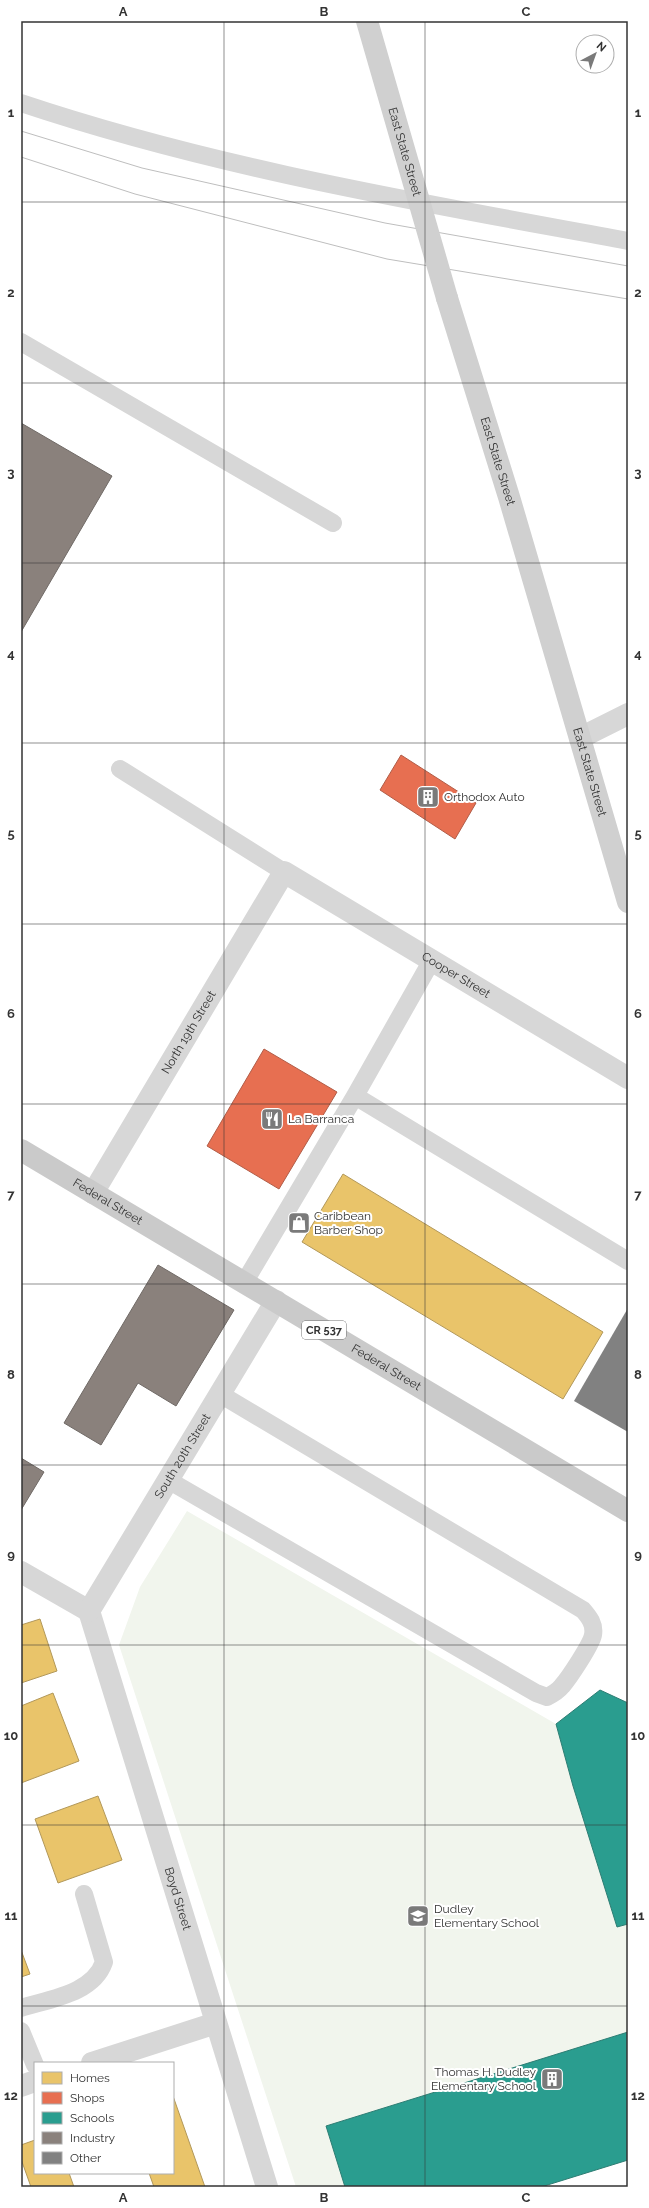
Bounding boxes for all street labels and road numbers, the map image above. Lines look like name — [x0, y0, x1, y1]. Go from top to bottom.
street label: East State Street — [385, 106, 424, 198]
street label: East State Street — [478, 415, 518, 507]
street label: East State Street — [570, 726, 609, 818]
street label: Cooper Street — [419, 949, 493, 1001]
street label: North 19th Street — [159, 988, 219, 1076]
street label: Federal Street — [71, 1176, 145, 1228]
road number: CR 537 — [302, 1321, 346, 1339]
street label: Federal Street — [349, 1341, 424, 1393]
street label: South 20th Street — [152, 1411, 213, 1501]
street label: Boyd Street — [162, 1865, 194, 1932]

